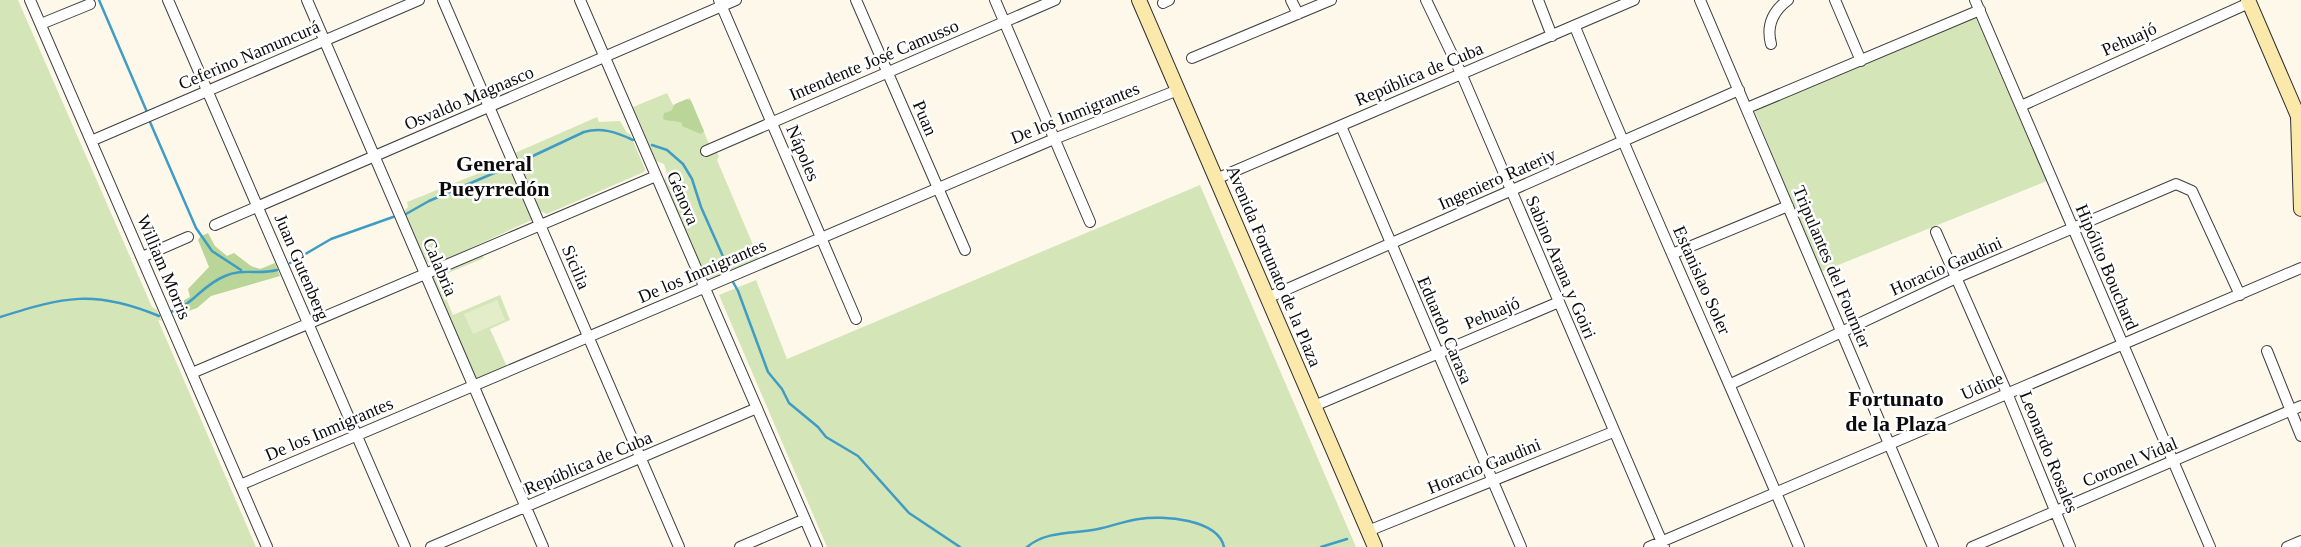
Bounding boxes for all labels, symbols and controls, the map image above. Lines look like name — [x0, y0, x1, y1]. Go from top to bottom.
street label: Intendente José Camusso — [786, 15, 962, 105]
street label: Ceferino Namuncurá — [175, 16, 323, 94]
street label: Pehuajó — [2098, 18, 2160, 60]
street label: República de Cuba — [1352, 38, 1486, 110]
street label: Osvaldo Magnasco — [401, 62, 537, 134]
street label: De los Inmigrantes — [1008, 78, 1142, 148]
street label: Puan — [909, 98, 941, 138]
street label: Nápoles — [782, 122, 824, 184]
street label: Ingeniero Rateriy — [1435, 144, 1559, 214]
district label: General Pueyrredón — [439, 151, 549, 201]
street label: Avenida Fortunato de la Plaza — [1222, 162, 1326, 370]
street label: Génova — [663, 168, 703, 228]
street label: Tripulantes del Fournier — [1789, 183, 1875, 351]
street label: Sabino Arana y Goiri — [1522, 192, 1600, 342]
street label: Hipólito Bouchard — [2072, 201, 2142, 333]
street label: Juan Gutenberg — [271, 211, 333, 323]
street label: William Morris — [133, 212, 195, 322]
street label: Estanislao Soler — [1669, 223, 1735, 337]
street label: Horacio Gaudini — [1887, 232, 2005, 300]
street label: Calabria — [419, 235, 461, 299]
street label: De los Inmigrantes — [635, 235, 769, 307]
street label: Sicilia — [558, 242, 594, 292]
street label: Eduardo Carasa — [1413, 273, 1477, 387]
street label: Pehuajó — [1461, 292, 1523, 334]
street label: Udine — [1958, 368, 2006, 404]
district label: Fortunato de la Plaza — [1845, 386, 1947, 436]
street label: Leonardo Rosales — [2015, 388, 2083, 516]
street label: De los Inmigrantes — [262, 393, 396, 465]
street label: República de Cuba — [521, 427, 655, 499]
street label: Coronel Vidal — [2080, 433, 2180, 491]
street label: Horacio Gaudini — [1424, 434, 1544, 498]

